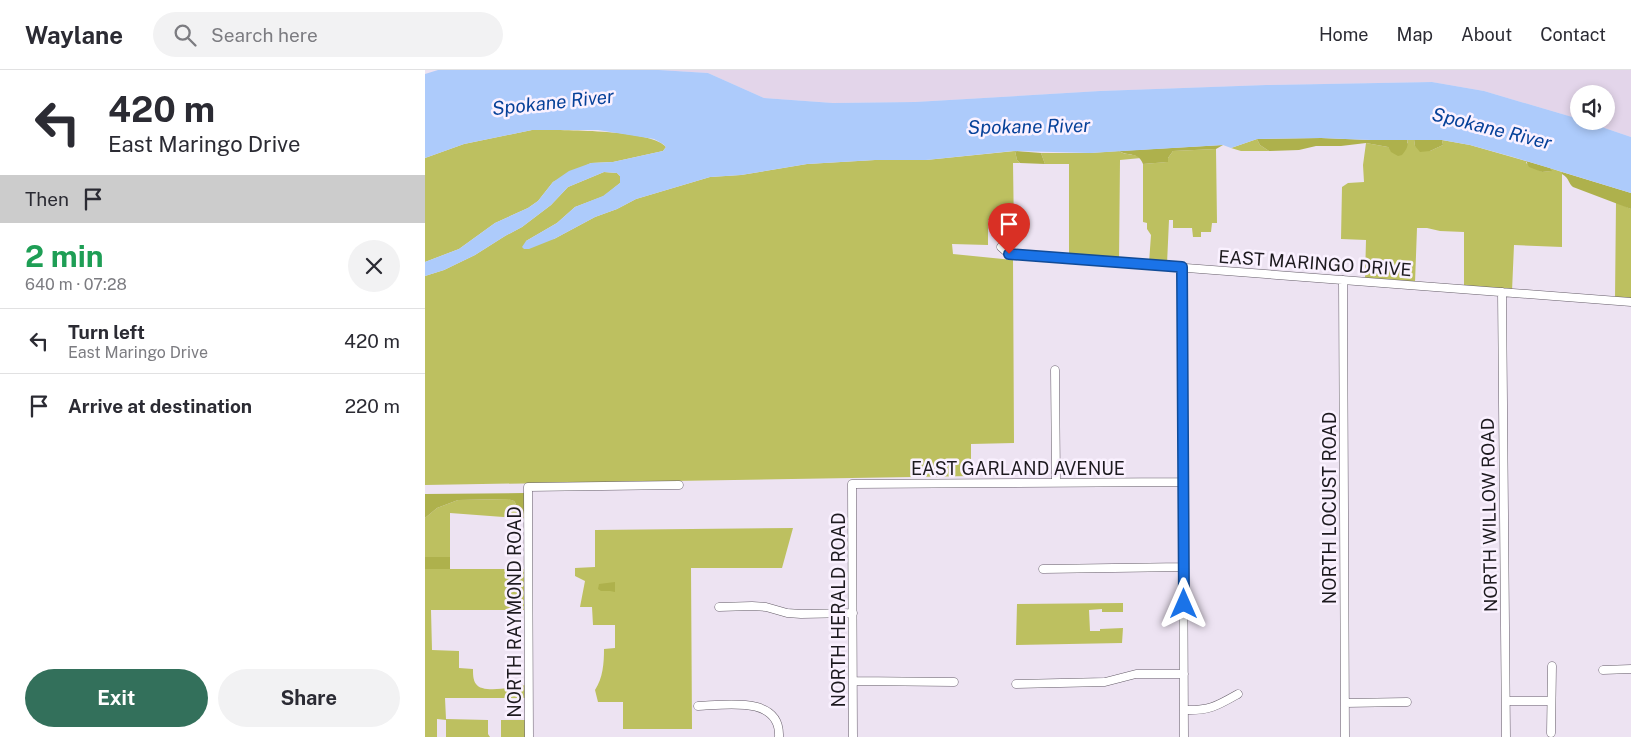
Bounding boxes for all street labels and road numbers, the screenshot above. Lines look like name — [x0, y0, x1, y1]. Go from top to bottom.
street label: EAST MARINGO DRIVE — [1218, 246, 1412, 280]
street label: NORTH LOCUST ROAD — [1319, 412, 1340, 604]
street label: NORTH WILLOW ROAD — [1477, 418, 1501, 612]
street label: EAST GARLAND AVENUE — [911, 458, 1125, 479]
street label: NORTH RAYMOND ROAD — [504, 506, 525, 718]
street label: NORTH HERALD ROAD — [828, 513, 849, 707]

